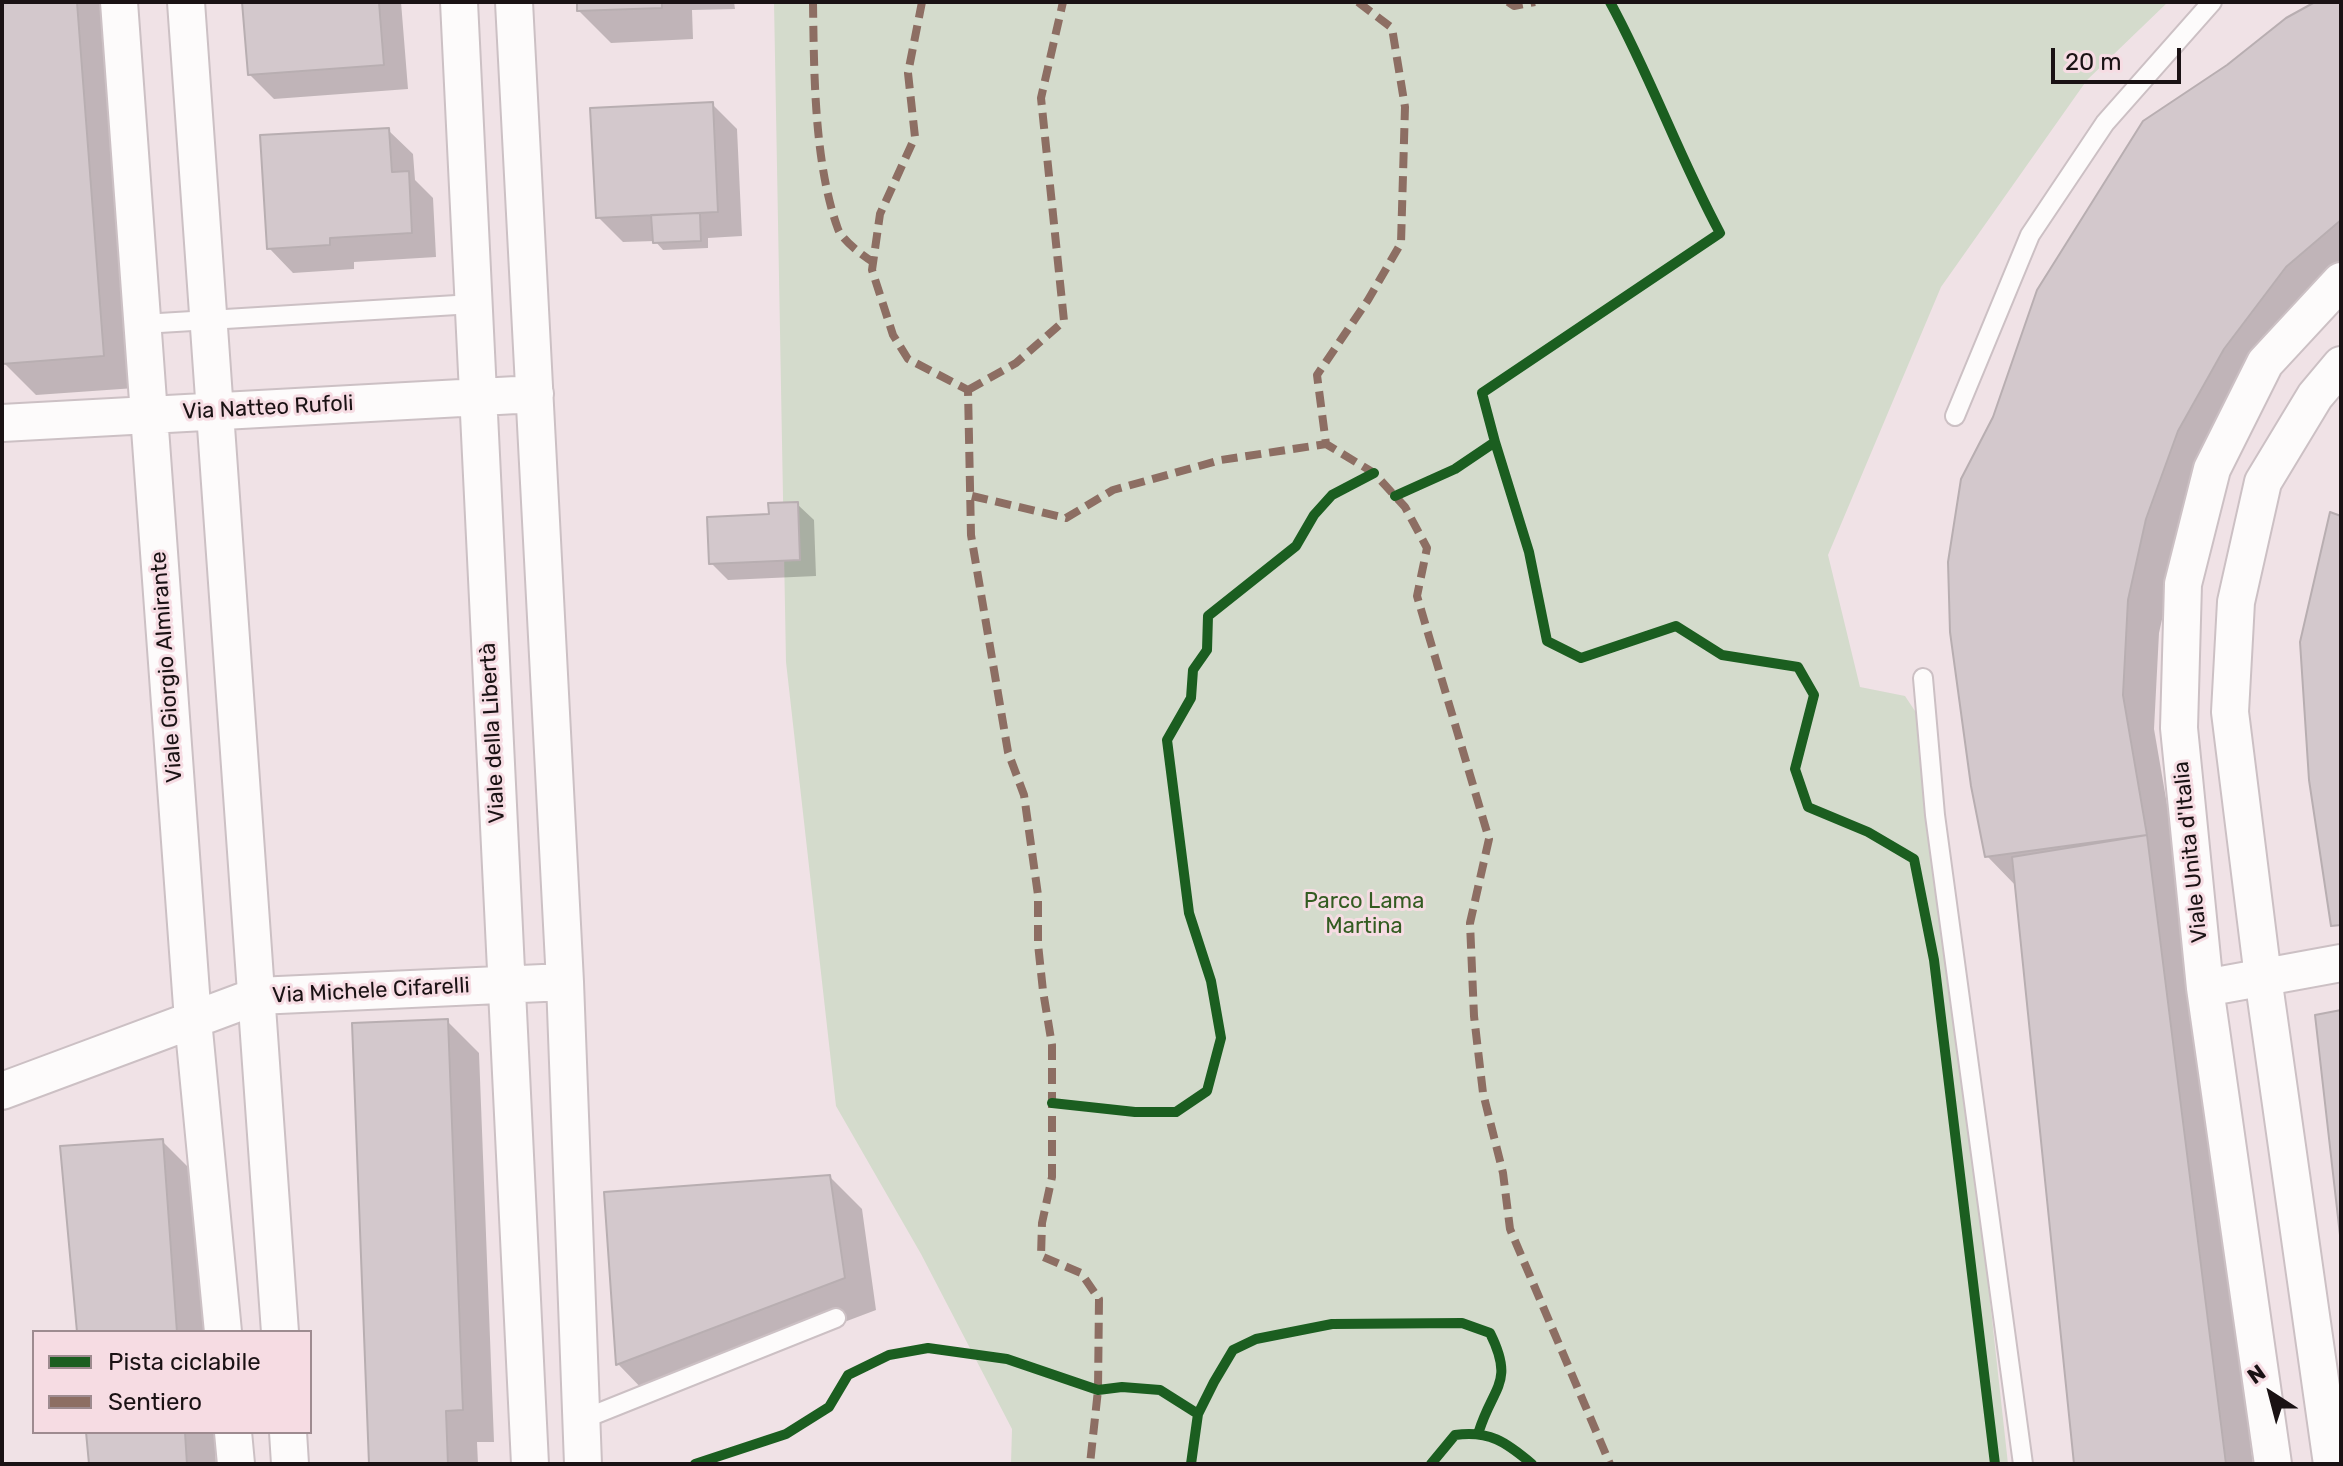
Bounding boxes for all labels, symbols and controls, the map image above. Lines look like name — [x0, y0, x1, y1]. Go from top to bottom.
scale bar — [2055, 32, 2185, 82]
text: 20 m — [2065, 48, 2122, 76]
street label: Via Natteo Rufoli — [182, 390, 354, 426]
street label: Viale Giorgio Almirante — [146, 550, 188, 784]
street label: Viale della Libertà — [475, 642, 511, 824]
street label: Viale Unita d'Italia — [2168, 760, 2214, 944]
park label: Parco Lama Martina — [1304, 889, 1424, 940]
street label: Via Michele Cifarelli — [272, 973, 470, 1009]
legend — [32, 1330, 312, 1434]
text: Pista ciclabile — [108, 1348, 261, 1376]
north arrow — [2231, 1354, 2311, 1434]
text: N — [2242, 1359, 2271, 1390]
text: Sentiero — [108, 1388, 202, 1416]

